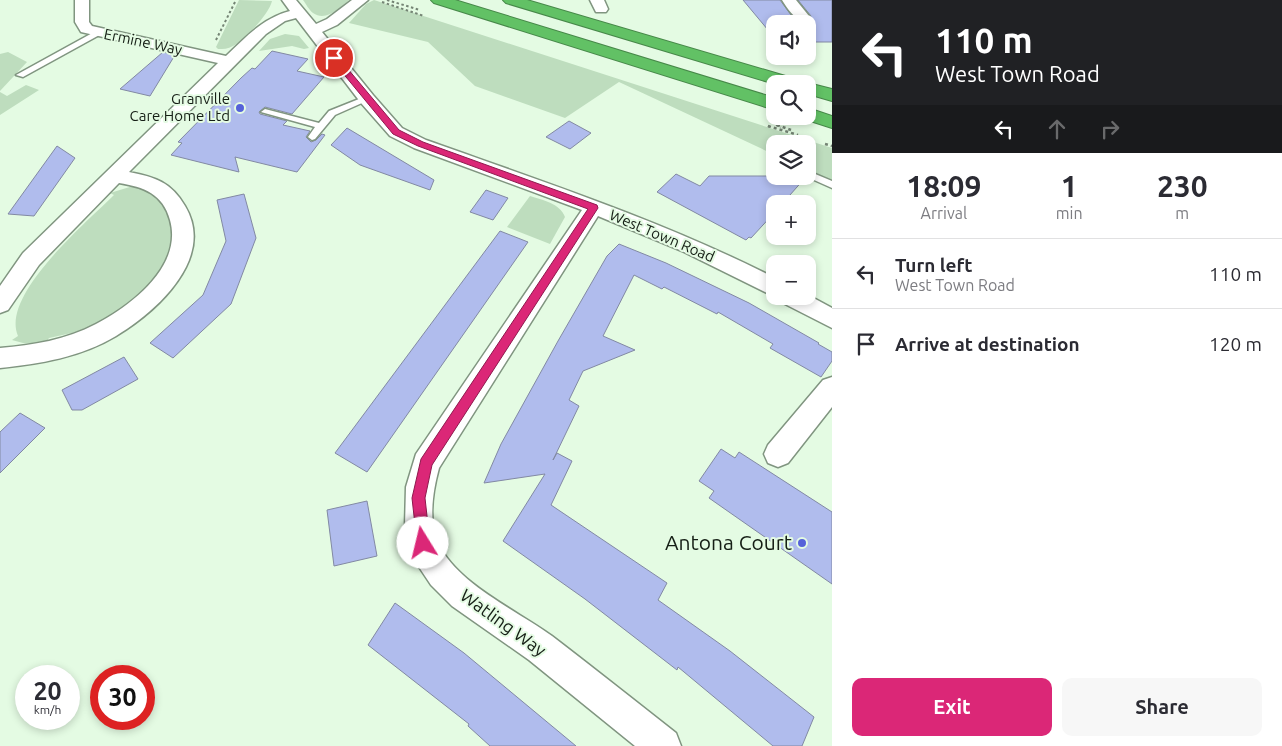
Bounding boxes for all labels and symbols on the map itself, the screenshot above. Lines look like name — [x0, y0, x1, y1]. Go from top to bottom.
street label: Ermine Way — [102, 25, 184, 58]
pin — [313, 37, 355, 79]
place label: Granville Care Home Ltd — [130, 90, 230, 124]
marker: Granville Care Home Ltd — [234, 102, 246, 114]
street label: West Town Road — [607, 206, 717, 265]
position arrow — [396, 516, 448, 568]
place label: Antona Court — [665, 530, 792, 554]
marker: Antona Court — [796, 537, 808, 549]
street label: Watling Way — [457, 585, 550, 660]
speed limit sign: 30 — [90, 665, 155, 730]

